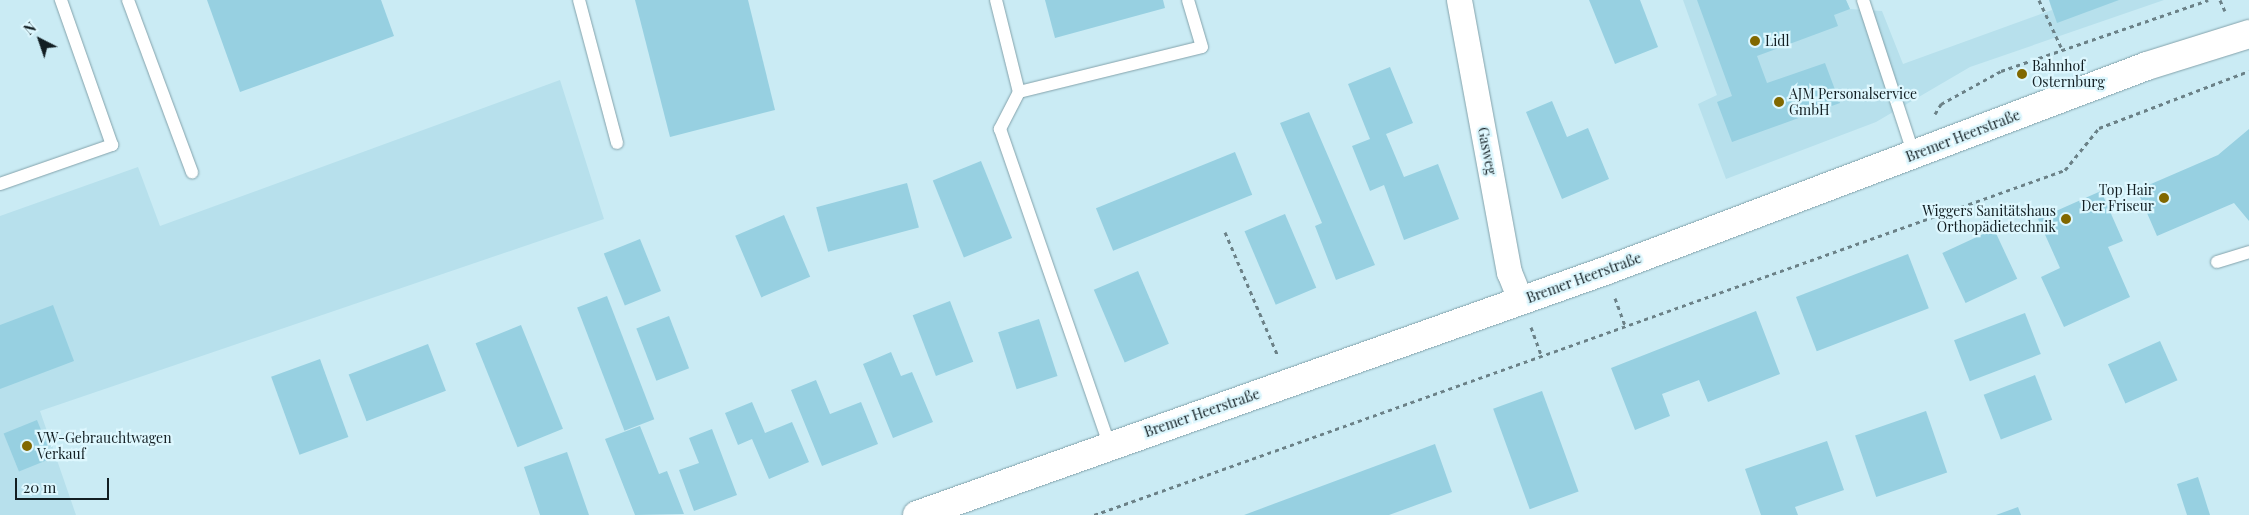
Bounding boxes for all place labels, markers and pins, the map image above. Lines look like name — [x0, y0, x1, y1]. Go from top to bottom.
place label: Lidl — [1765, 33, 1789, 49]
marker: Lidl — [1749, 35, 1761, 47]
place label: Bahnhof Osternburg — [2032, 58, 2105, 90]
marker: Bahnhof Osternburg — [2016, 68, 2028, 80]
place label: AJM Personalservice GmbH — [1789, 86, 1917, 118]
marker: AJM Personalservice GmbH — [1773, 96, 1785, 108]
place label: Top Hair Der Friseur — [2081, 182, 2154, 214]
marker: Top Hair Der Friseur — [2158, 192, 2170, 204]
place label: Wiggers Sanitätshaus Orthopädietechnik — [1922, 203, 2056, 236]
marker: Wiggers Sanitätshaus Orthopädietechnik — [2060, 213, 2072, 225]
place label: VW-Gebrauchtwagen Verkauf — [37, 430, 171, 462]
marker: VW-Gebrauchtwagen Verkauf — [21, 440, 33, 452]

